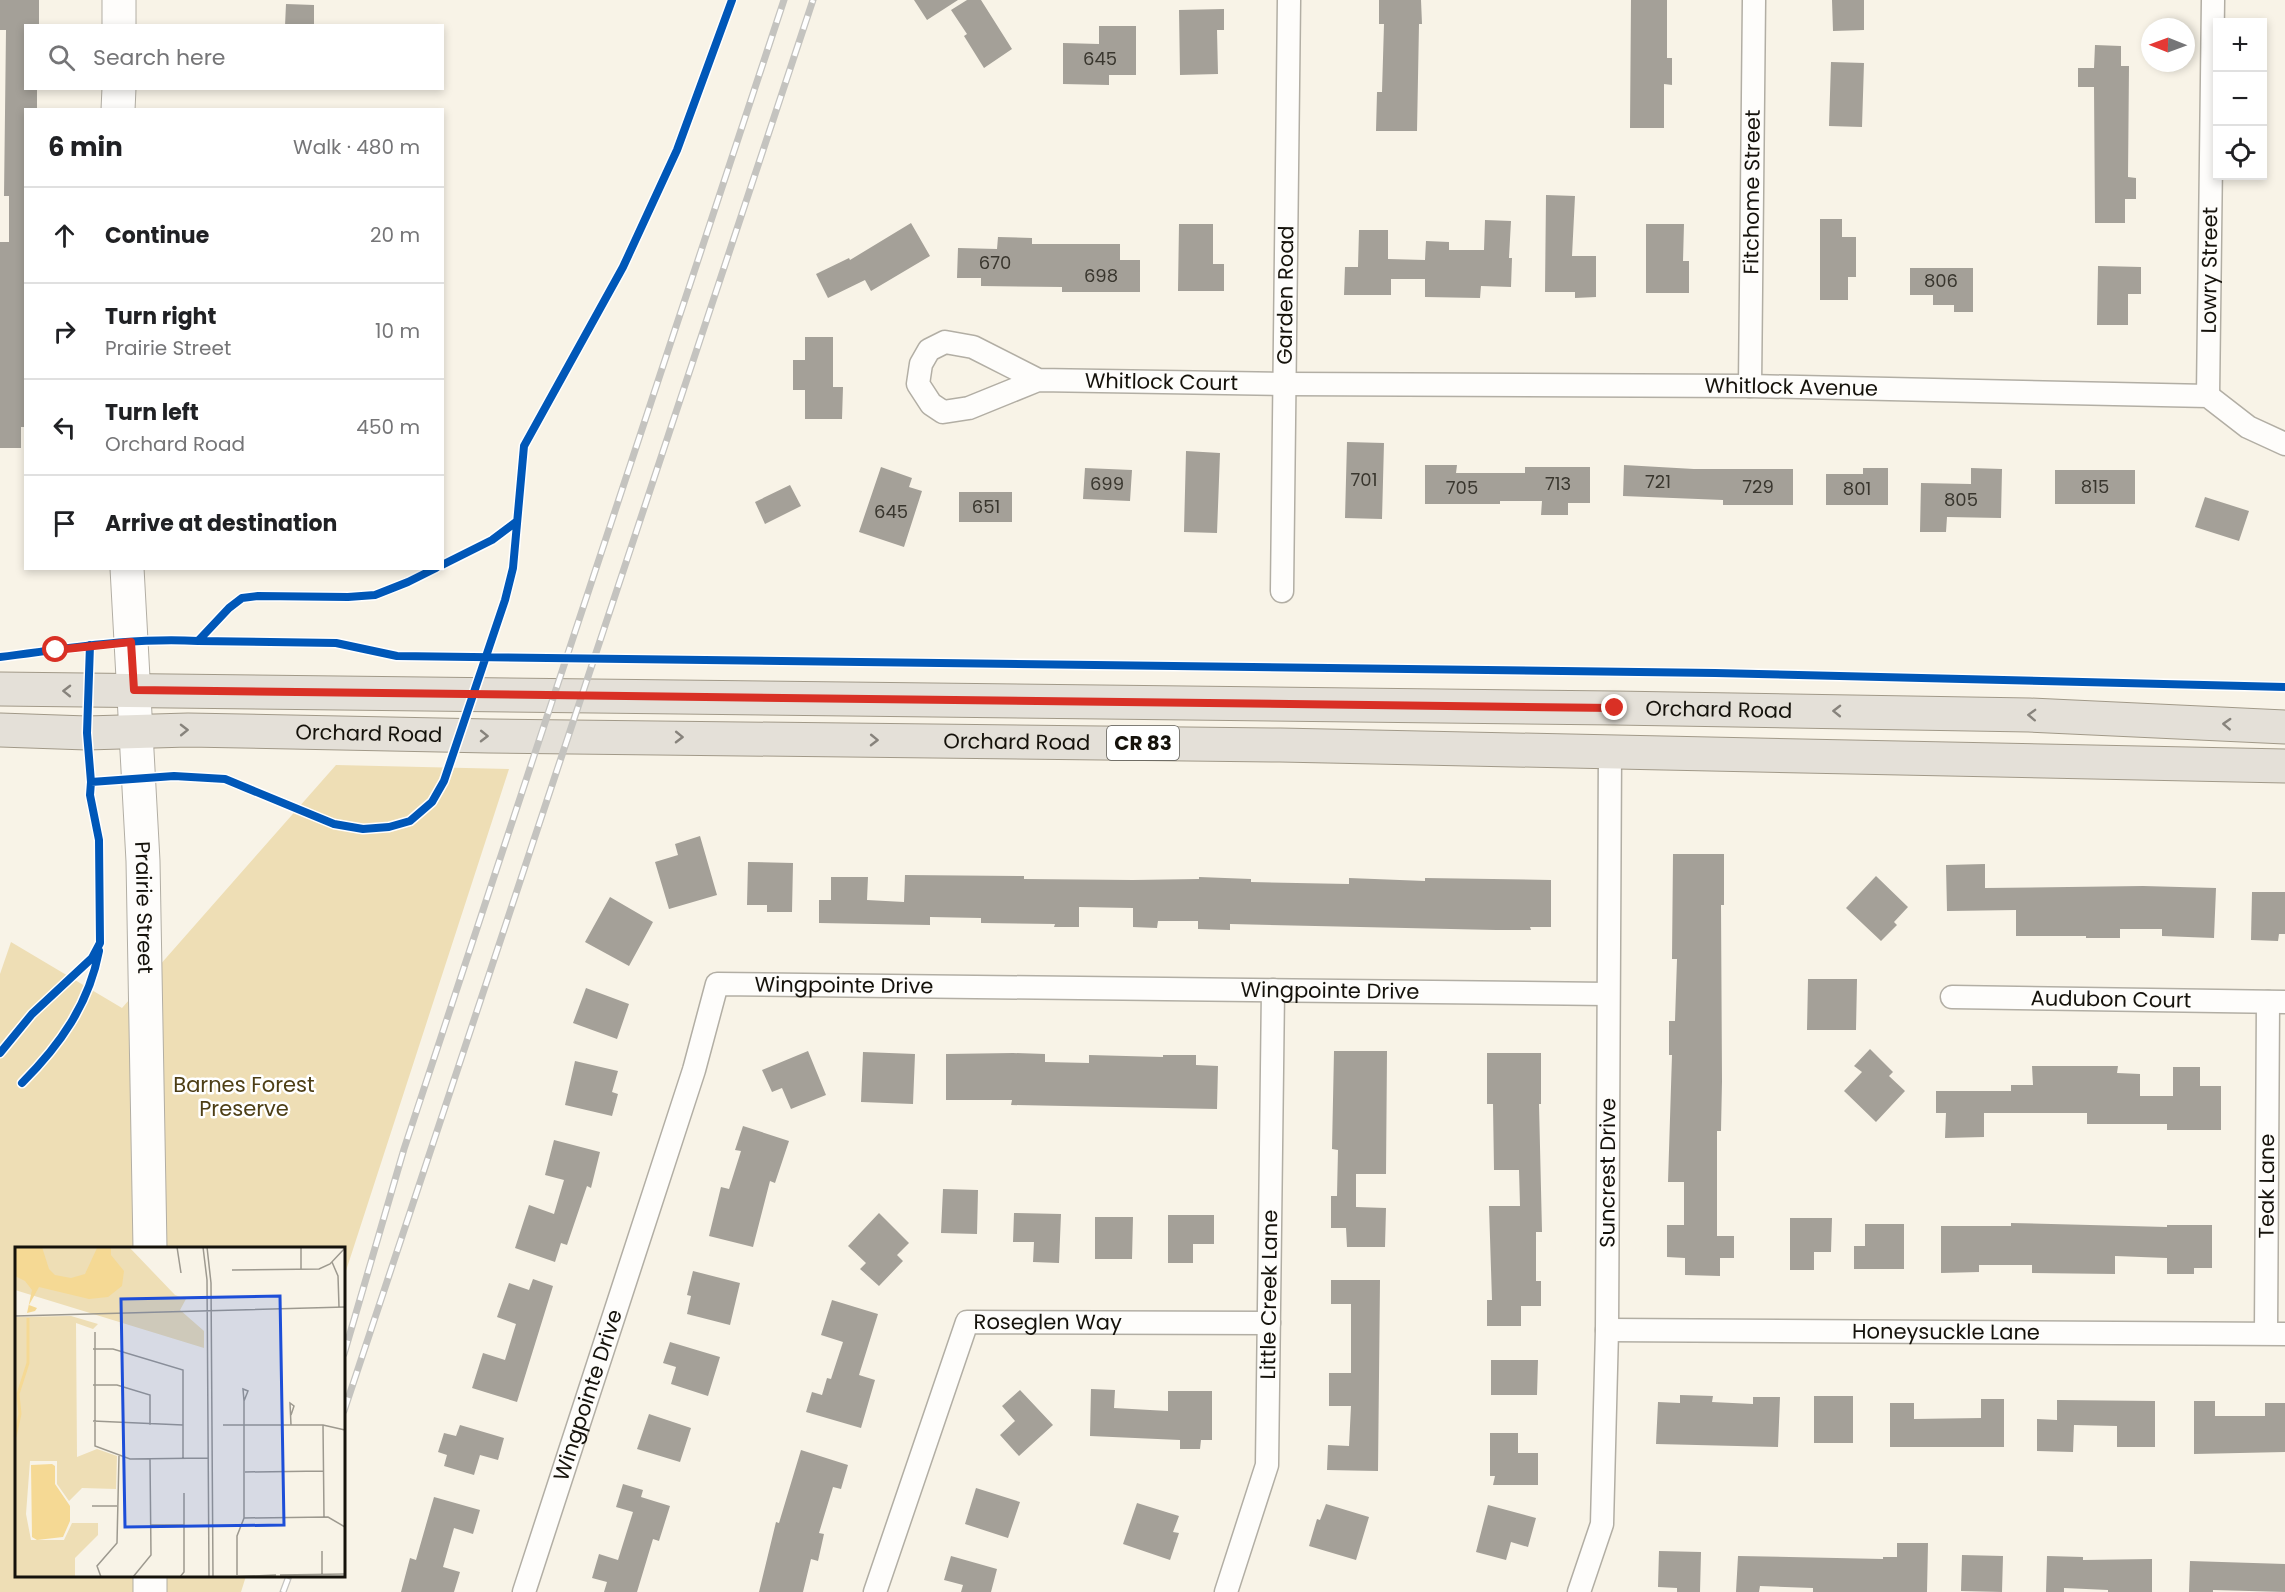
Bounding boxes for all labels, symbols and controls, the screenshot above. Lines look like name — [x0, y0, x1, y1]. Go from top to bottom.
north arrow — [2141, 18, 2195, 72]
map controls — [2213, 18, 2267, 180]
button: + — [2213, 18, 2267, 72]
search box — [24, 24, 444, 90]
icon: search — [45, 41, 78, 74]
text: Search here — [93, 42, 226, 73]
house number: 645 — [1083, 46, 1117, 71]
button: − — [2213, 72, 2267, 126]
street label: Fitchome Street — [1736, 109, 1767, 275]
button: locate — [2213, 126, 2267, 180]
text: 6 min — [48, 129, 123, 165]
text: Walk · 480 m — [293, 133, 420, 161]
street label: Lowry Street — [2194, 207, 2224, 333]
icon: ahead — [48, 219, 81, 252]
text: Continue — [105, 220, 209, 251]
text: 20 m — [370, 221, 420, 249]
street label: Garden Road — [1270, 225, 1300, 365]
house number: 670 — [979, 250, 1011, 275]
house number: 698 — [1084, 263, 1118, 288]
house number: 806 — [1924, 268, 1958, 293]
text: Turn right — [105, 301, 216, 332]
icon: right — [48, 315, 81, 348]
text: 10 m — [375, 317, 420, 345]
text: Prairie Street — [105, 334, 231, 362]
street label: Whitlock Court — [1085, 366, 1238, 397]
street label: Whitlock Avenue — [1705, 371, 1878, 403]
text: Turn left — [105, 397, 199, 428]
icon: left — [48, 411, 81, 444]
text: 450 m — [356, 413, 420, 441]
text: Orchard Road — [105, 430, 245, 458]
house number: 701 — [1351, 467, 1377, 492]
house number: 721 — [1645, 469, 1671, 494]
house number: 699 — [1090, 471, 1124, 496]
house number: 713 — [1545, 471, 1571, 496]
house number: 729 — [1742, 474, 1774, 499]
house number: 815 — [2081, 474, 2109, 499]
house number: 705 — [1446, 475, 1478, 500]
house number: 801 — [1843, 476, 1871, 501]
house number: 805 — [1944, 487, 1978, 512]
house number: 651 — [972, 494, 1000, 519]
house number: 645 — [874, 499, 908, 524]
icon: arrive — [48, 507, 81, 540]
text: Arrive at destination — [105, 508, 337, 539]
route start — [42, 636, 68, 662]
one-way arrow — [62, 684, 71, 697]
route end — [1601, 694, 1627, 720]
street label: Orchard Road — [1645, 694, 1793, 725]
one-way arrow — [1832, 705, 1841, 718]
one-way arrow — [2027, 709, 2036, 721]
street label: Orchard Road — [295, 717, 443, 749]
one-way arrow — [2222, 718, 2231, 731]
one-way arrow — [180, 724, 189, 736]
street label: Orchard Road — [943, 726, 1091, 757]
road number: CR 83 — [1107, 726, 1179, 760]
one-way arrow — [480, 730, 489, 742]
one-way arrow — [675, 731, 684, 743]
one-way arrow — [870, 733, 879, 746]
street label: Prairie Street — [128, 840, 160, 974]
street label: Wingpointe Drive — [755, 969, 933, 1000]
street label: Wingpointe Drive — [1241, 975, 1419, 1006]
street label: Audubon Court — [2030, 983, 2192, 1015]
park label: Barnes Forest Preserve — [173, 1070, 315, 1123]
street label: Suncrest Drive — [1592, 1098, 1622, 1248]
street label: Teak Lane — [2252, 1134, 2281, 1238]
street label: Little Creek Lane — [1253, 1209, 1284, 1379]
inset map — [15, 1247, 345, 1577]
street label: Wingpointe Drive — [546, 1306, 629, 1484]
street label: Roseglen Way — [974, 1307, 1122, 1337]
street label: Honeysuckle Lane — [1852, 1316, 2040, 1347]

